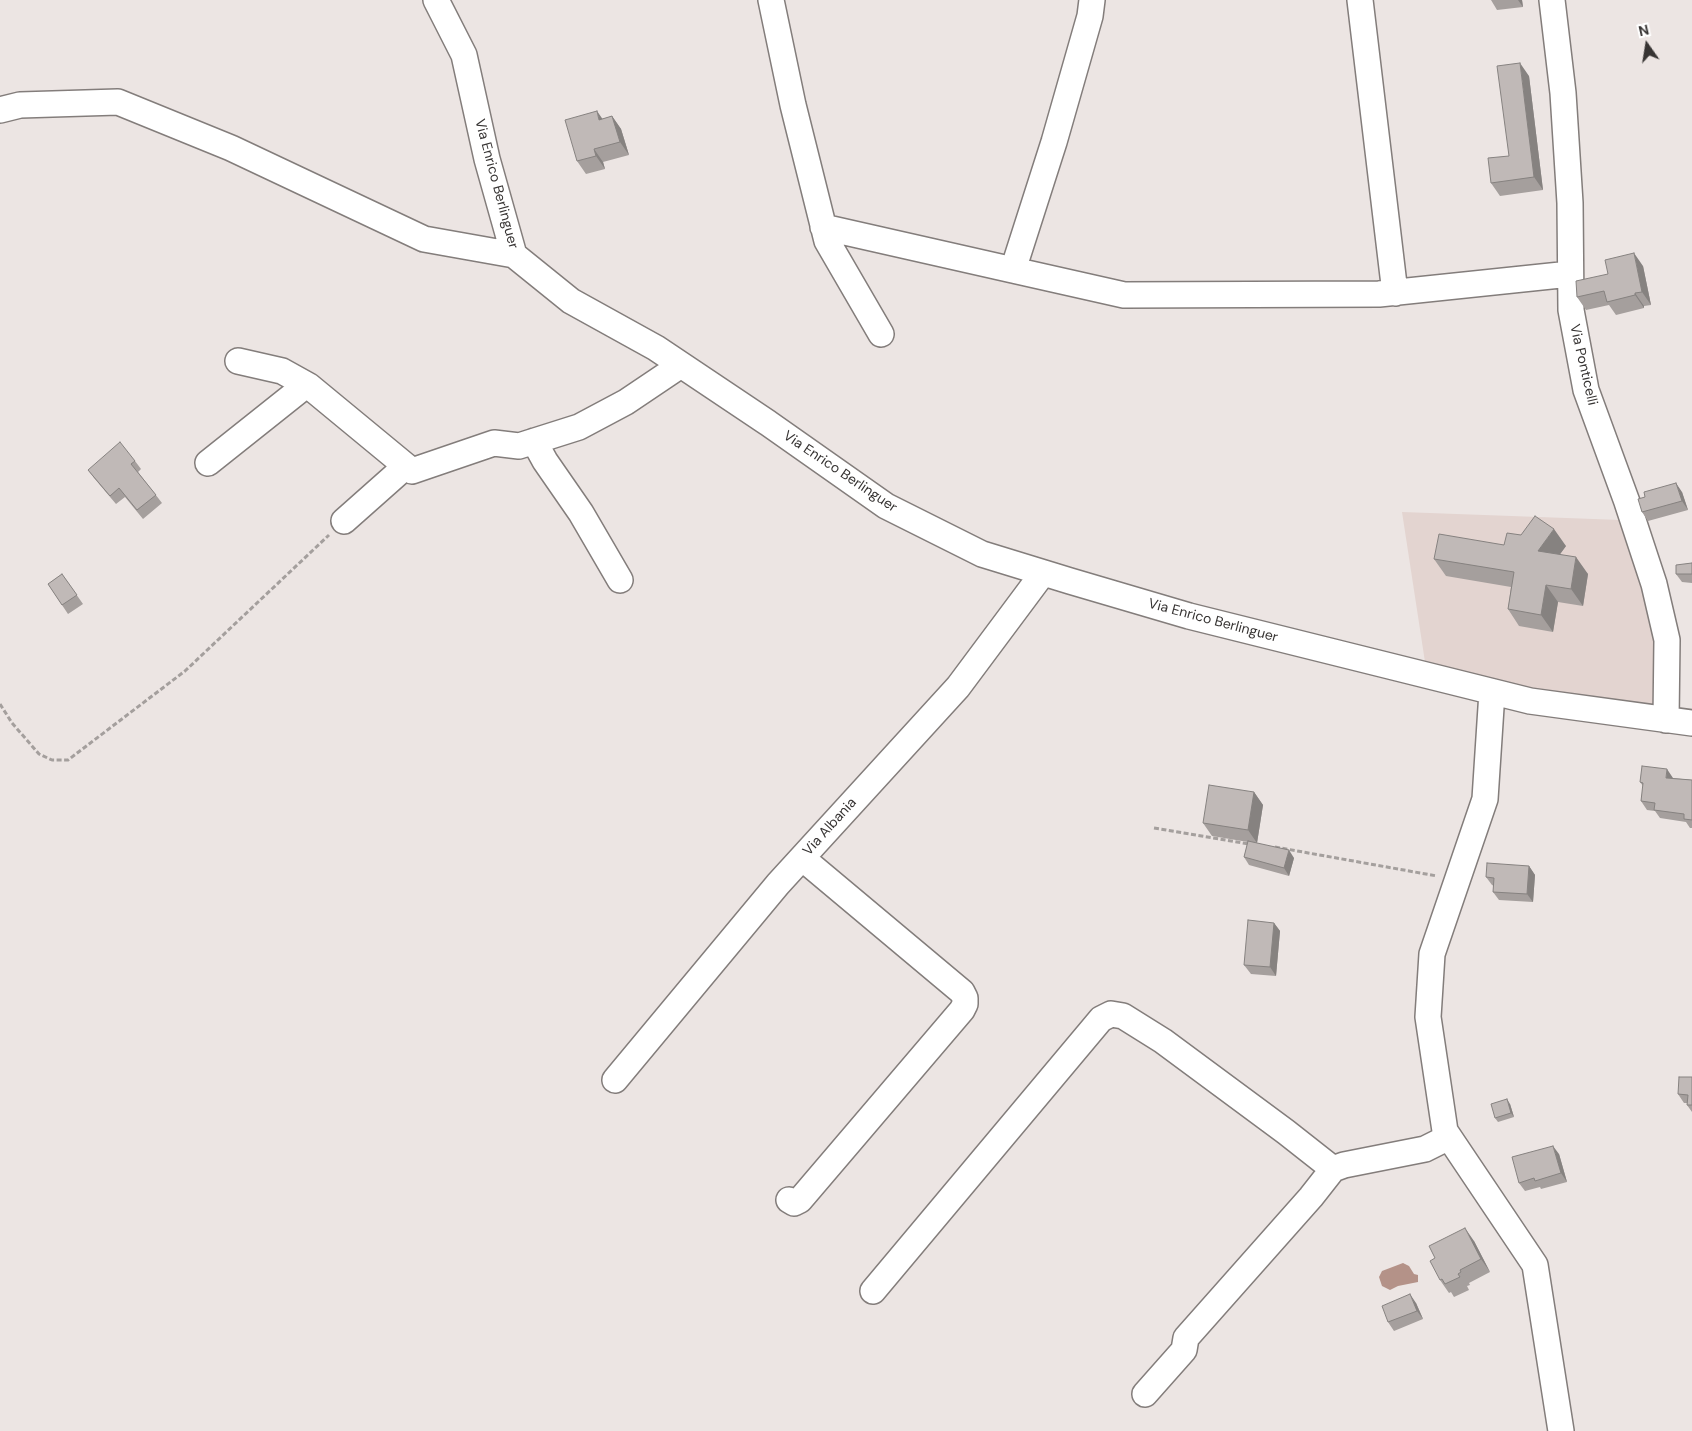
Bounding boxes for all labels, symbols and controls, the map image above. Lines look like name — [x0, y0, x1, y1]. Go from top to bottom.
north arrow — [1622, 20, 1672, 70]
text: N — [1637, 20, 1651, 40]
street label: Via Enrico Berlinguer — [471, 117, 521, 251]
street label: Via Ponticelli — [1566, 323, 1600, 407]
street label: Via Enrico Berlinguer — [780, 428, 900, 516]
street label: Via Enrico Berlinguer — [1146, 596, 1280, 646]
street label: Via Albania — [800, 795, 860, 859]

